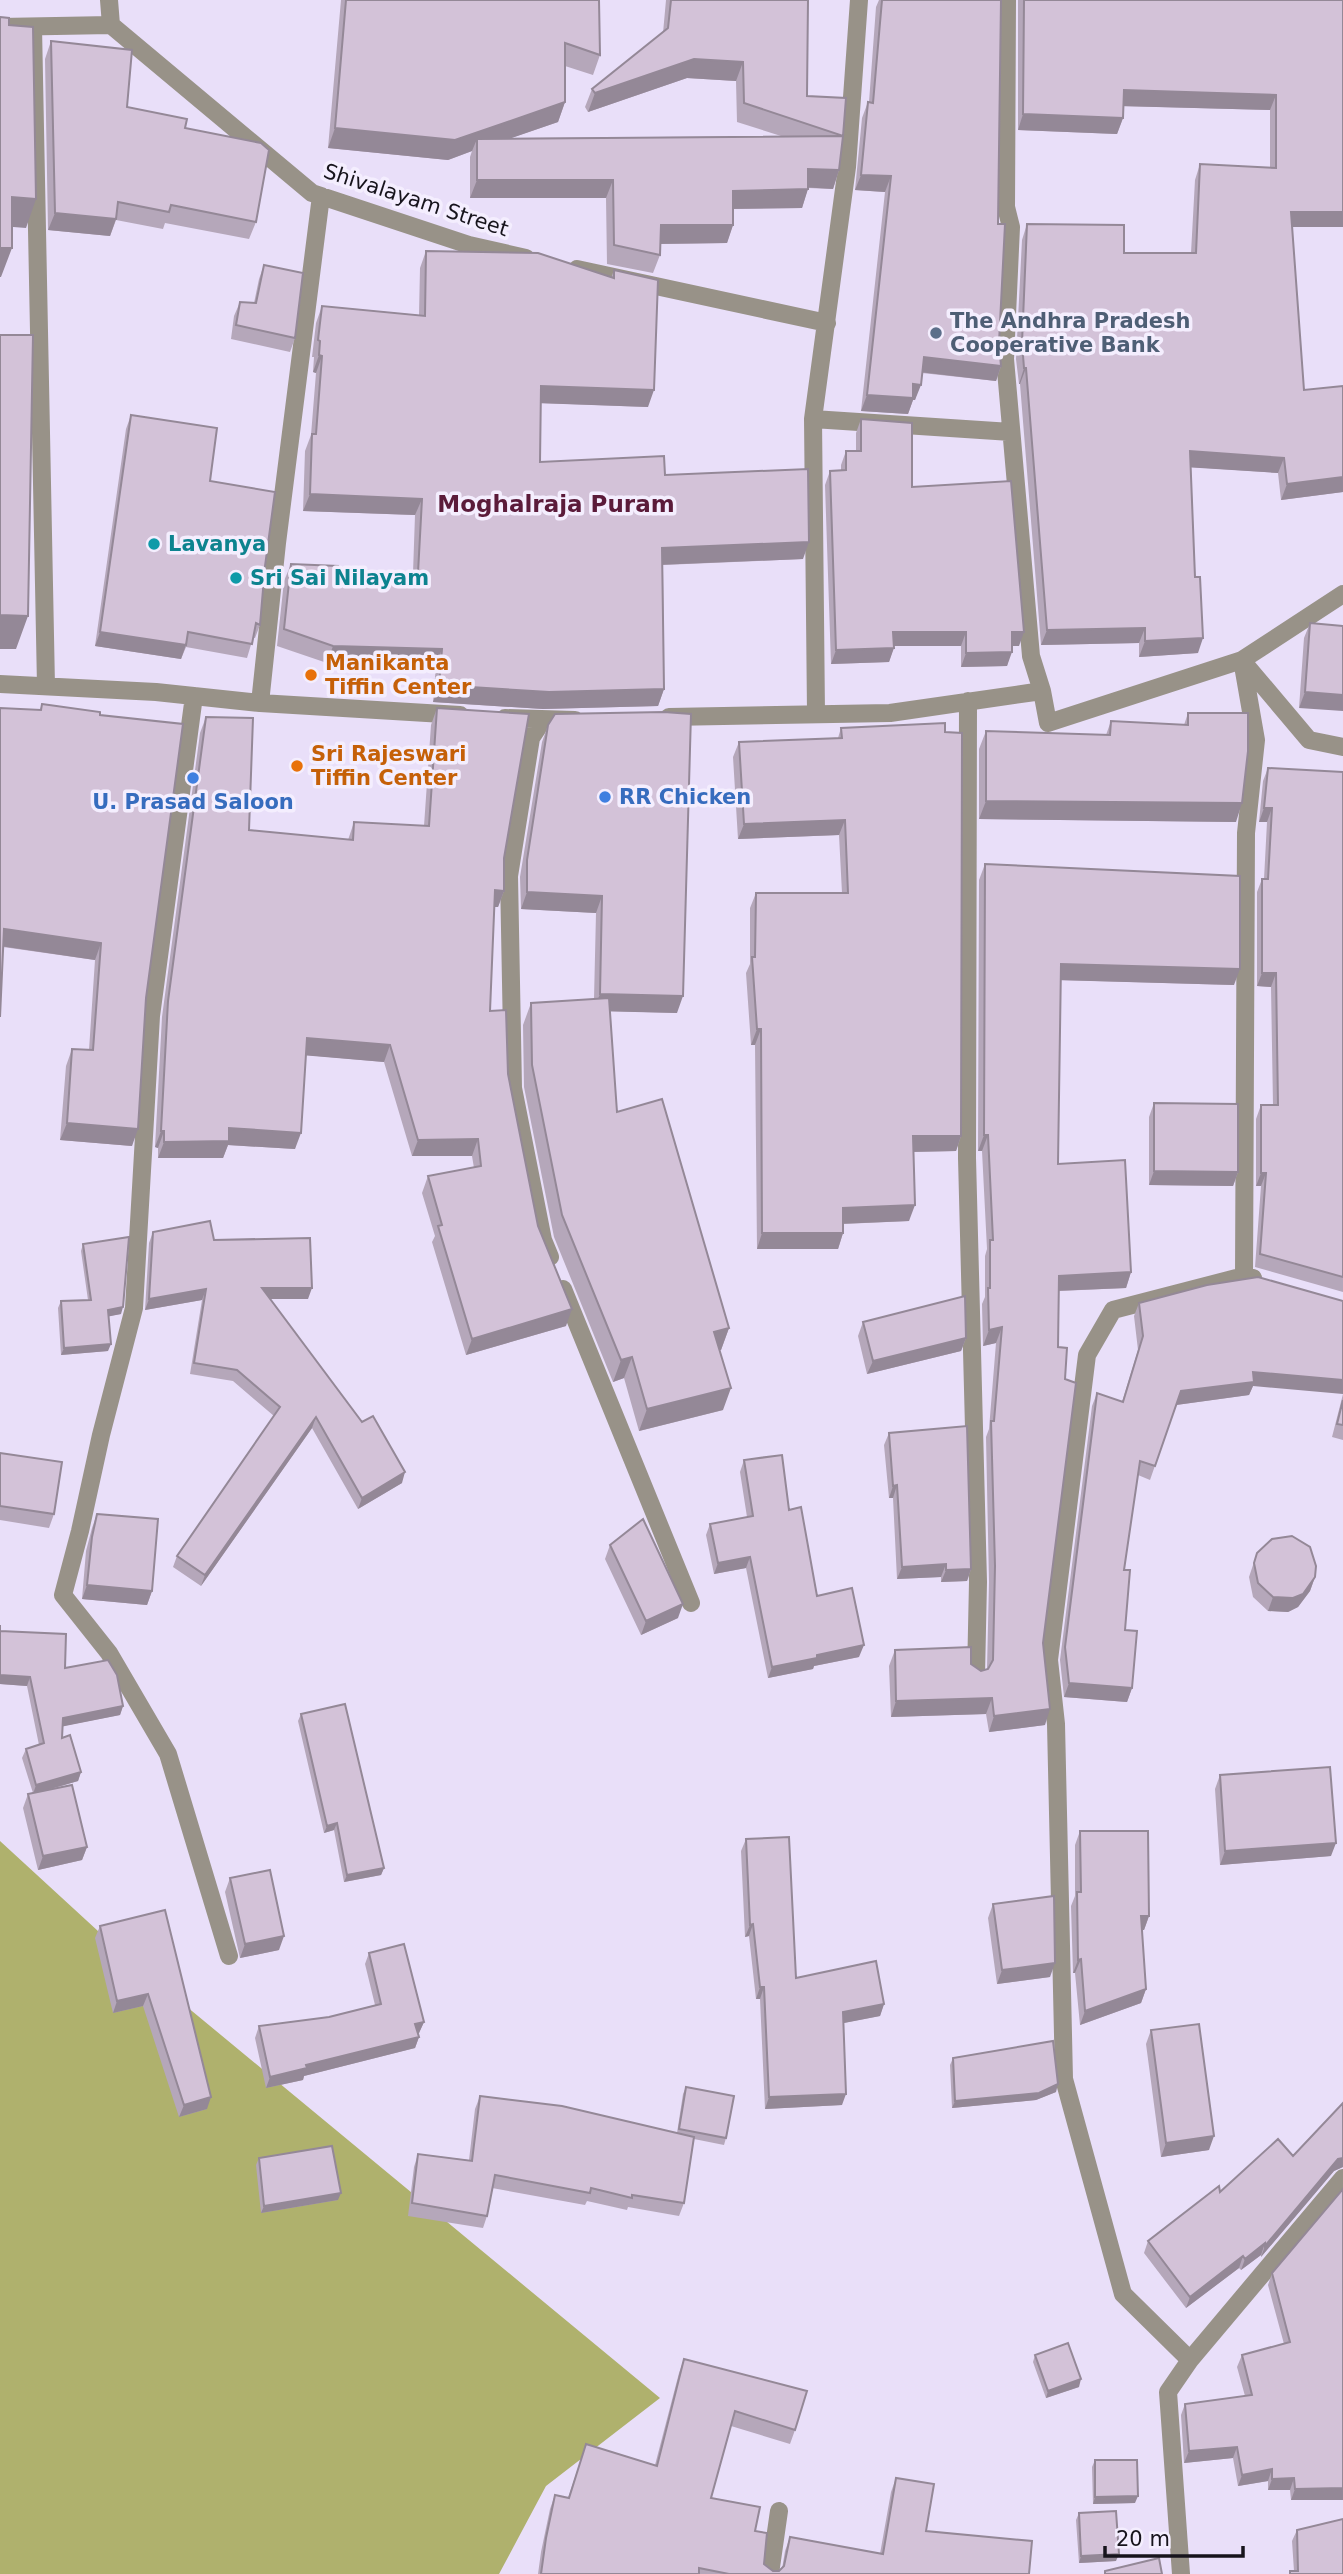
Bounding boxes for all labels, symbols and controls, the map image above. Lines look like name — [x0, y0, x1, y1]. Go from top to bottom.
street label: Shivalayam Street — [321, 159, 511, 241]
place label: The Andhra Pradesh Cooperative Bank — [950, 309, 1191, 357]
marker: The Andhra Pradesh Cooperative Bank — [928, 325, 944, 341]
district label: Moghalraja Puram — [437, 491, 675, 517]
place label: Lavanya — [168, 532, 266, 556]
marker: Lavanya — [146, 536, 162, 552]
place label: Sri Sai Nilayam — [250, 566, 429, 590]
marker: Sri Sai Nilayam — [228, 570, 244, 586]
place label: Manikanta Tiffin Center — [325, 651, 472, 699]
marker: Manikanta Tiffin Center — [303, 667, 319, 683]
place label: Sri Rajeswari Tiffin Center — [311, 742, 466, 790]
marker: Sri Rajeswari Tiffin Center — [289, 758, 305, 774]
marker: U. Prasad Saloon — [185, 770, 201, 786]
place label: RR Chicken — [619, 785, 751, 809]
marker: RR Chicken — [597, 789, 613, 805]
place label: U. Prasad Saloon — [92, 790, 294, 814]
scale bar — [1105, 2514, 1243, 2558]
text: 20 m — [1116, 2527, 1170, 2551]

